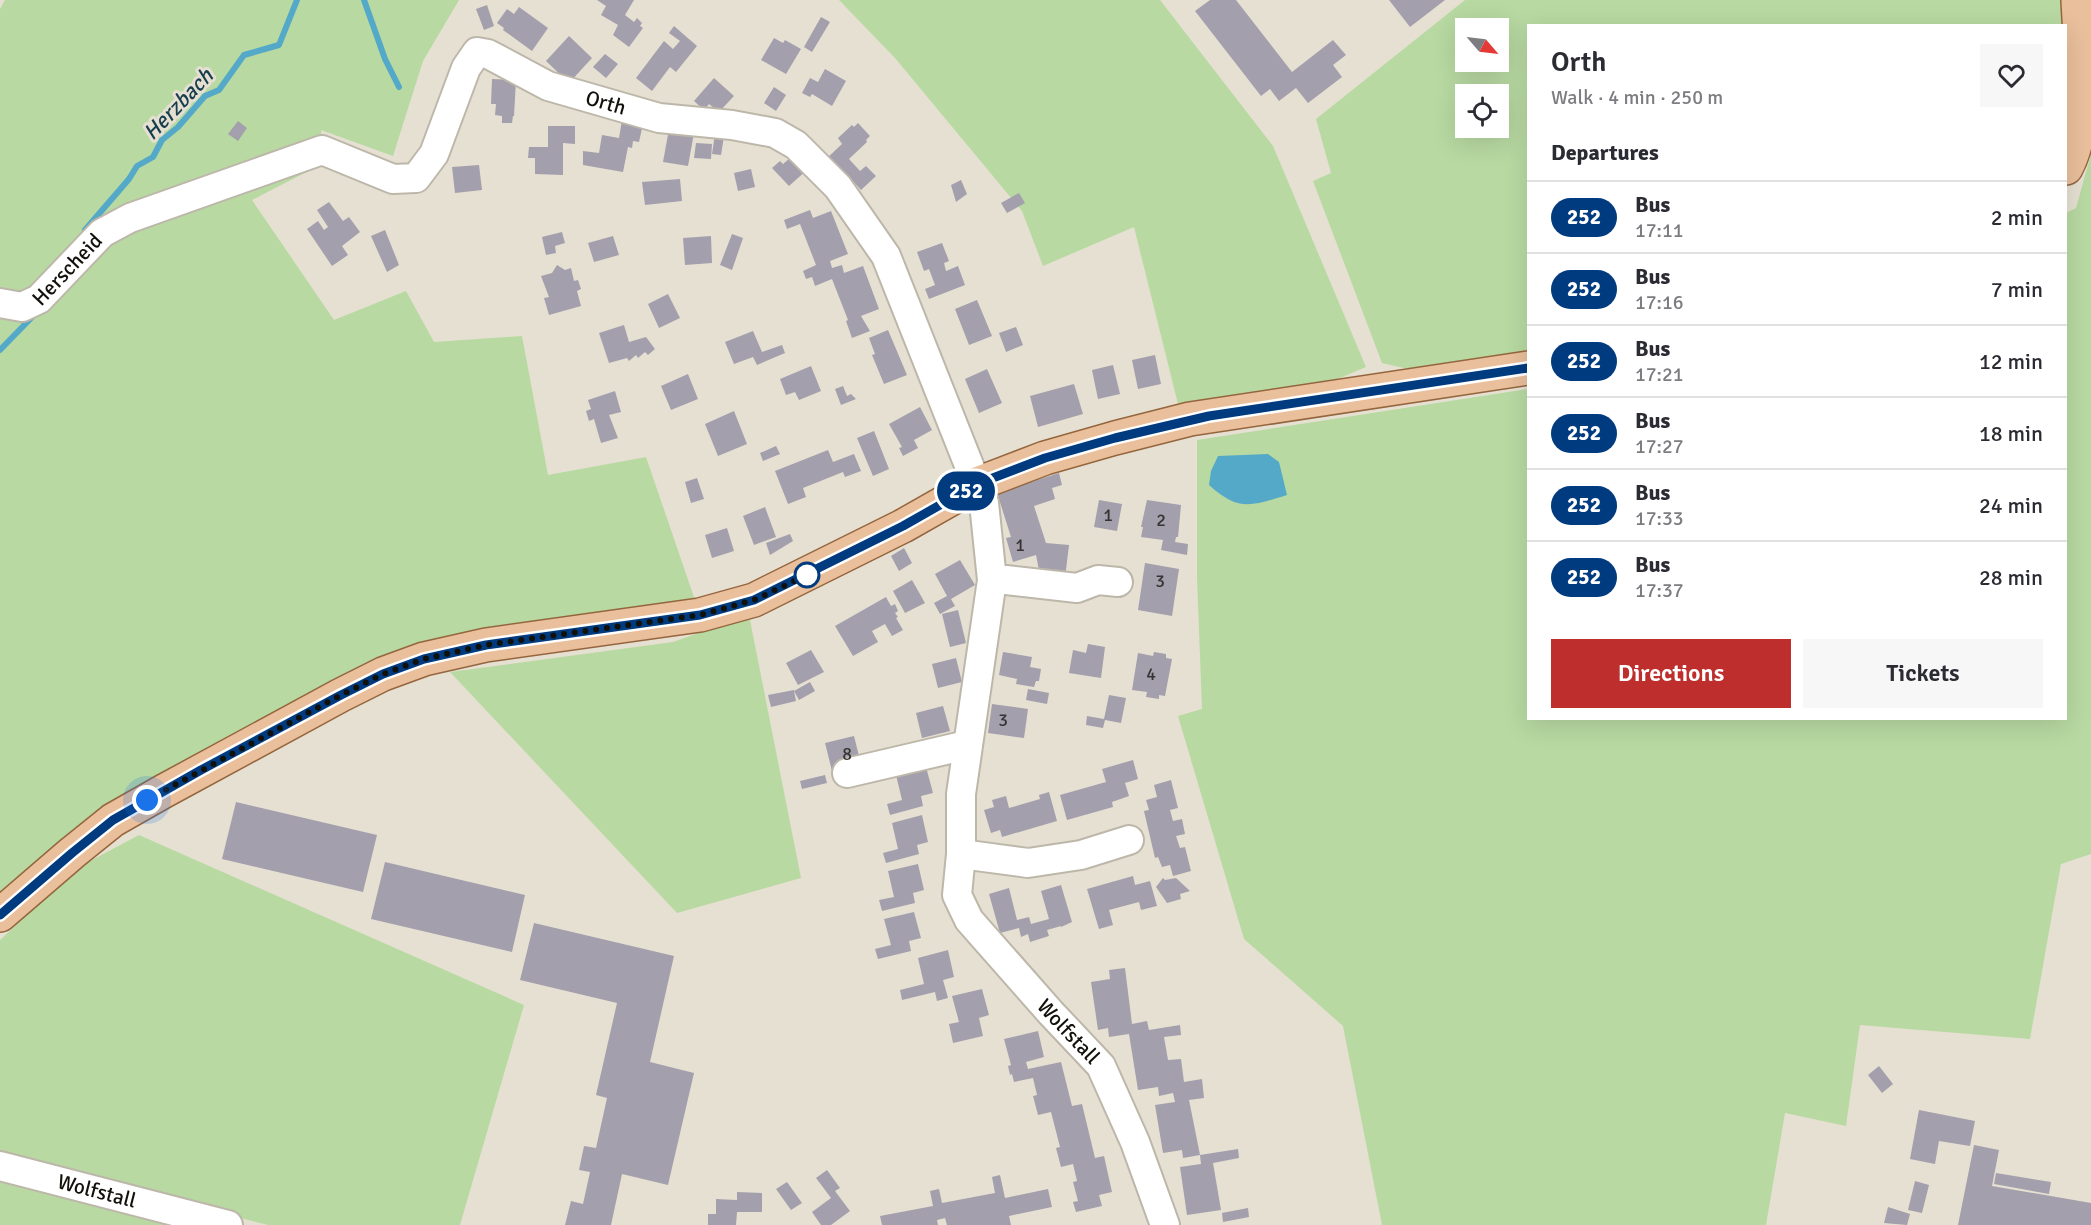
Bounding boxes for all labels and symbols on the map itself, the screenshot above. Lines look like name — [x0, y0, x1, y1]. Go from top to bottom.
north arrow — [1455, 18, 1509, 72]
water label: Herzbach — [137, 62, 219, 145]
street label: Orth — [583, 85, 629, 121]
street label: Herscheid — [27, 228, 108, 311]
line badge: 252 — [932, 472, 1000, 510]
house number: 1 — [1103, 504, 1113, 526]
house number: 2 — [1156, 509, 1166, 531]
house number: 1 — [1015, 534, 1025, 556]
unlabelled marker — [794, 562, 820, 588]
house number: 3 — [1155, 570, 1165, 592]
house number: 4 — [1146, 663, 1156, 685]
house number: 3 — [998, 709, 1008, 731]
house number: 8 — [842, 743, 852, 765]
your location — [132, 785, 162, 815]
street label: Wolfstall — [1032, 993, 1106, 1070]
street label: Wolfstall — [55, 1168, 139, 1214]

